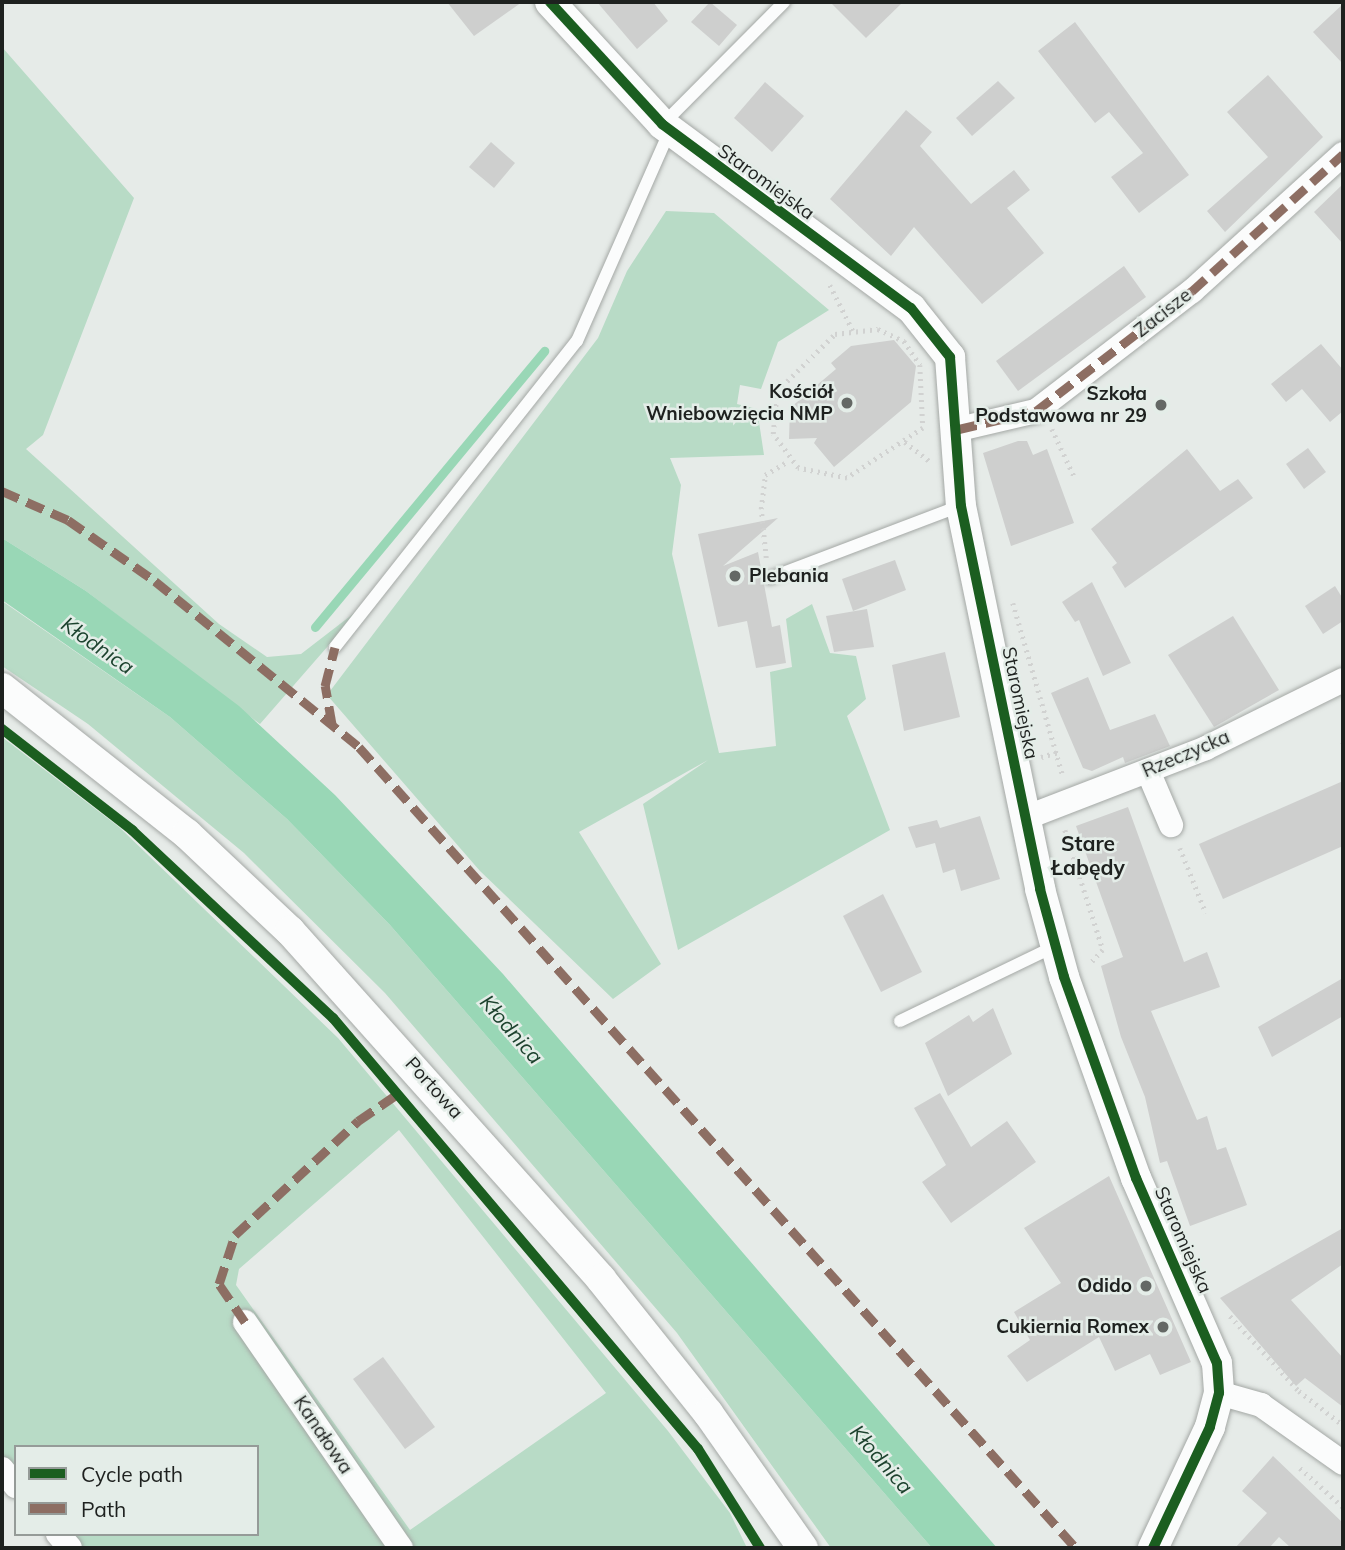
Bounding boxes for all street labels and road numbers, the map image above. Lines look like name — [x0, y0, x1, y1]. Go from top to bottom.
street label: Staromiejska — [713, 139, 819, 225]
street label: Zacisze — [1130, 284, 1196, 342]
street label: Staromiejska — [997, 645, 1043, 761]
street label: Rzeczycka — [1139, 725, 1233, 783]
street label: Portowa — [400, 1052, 468, 1124]
street label: Staromiejska — [1149, 1183, 1217, 1297]
street label: Kanałowa — [289, 1392, 357, 1478]

